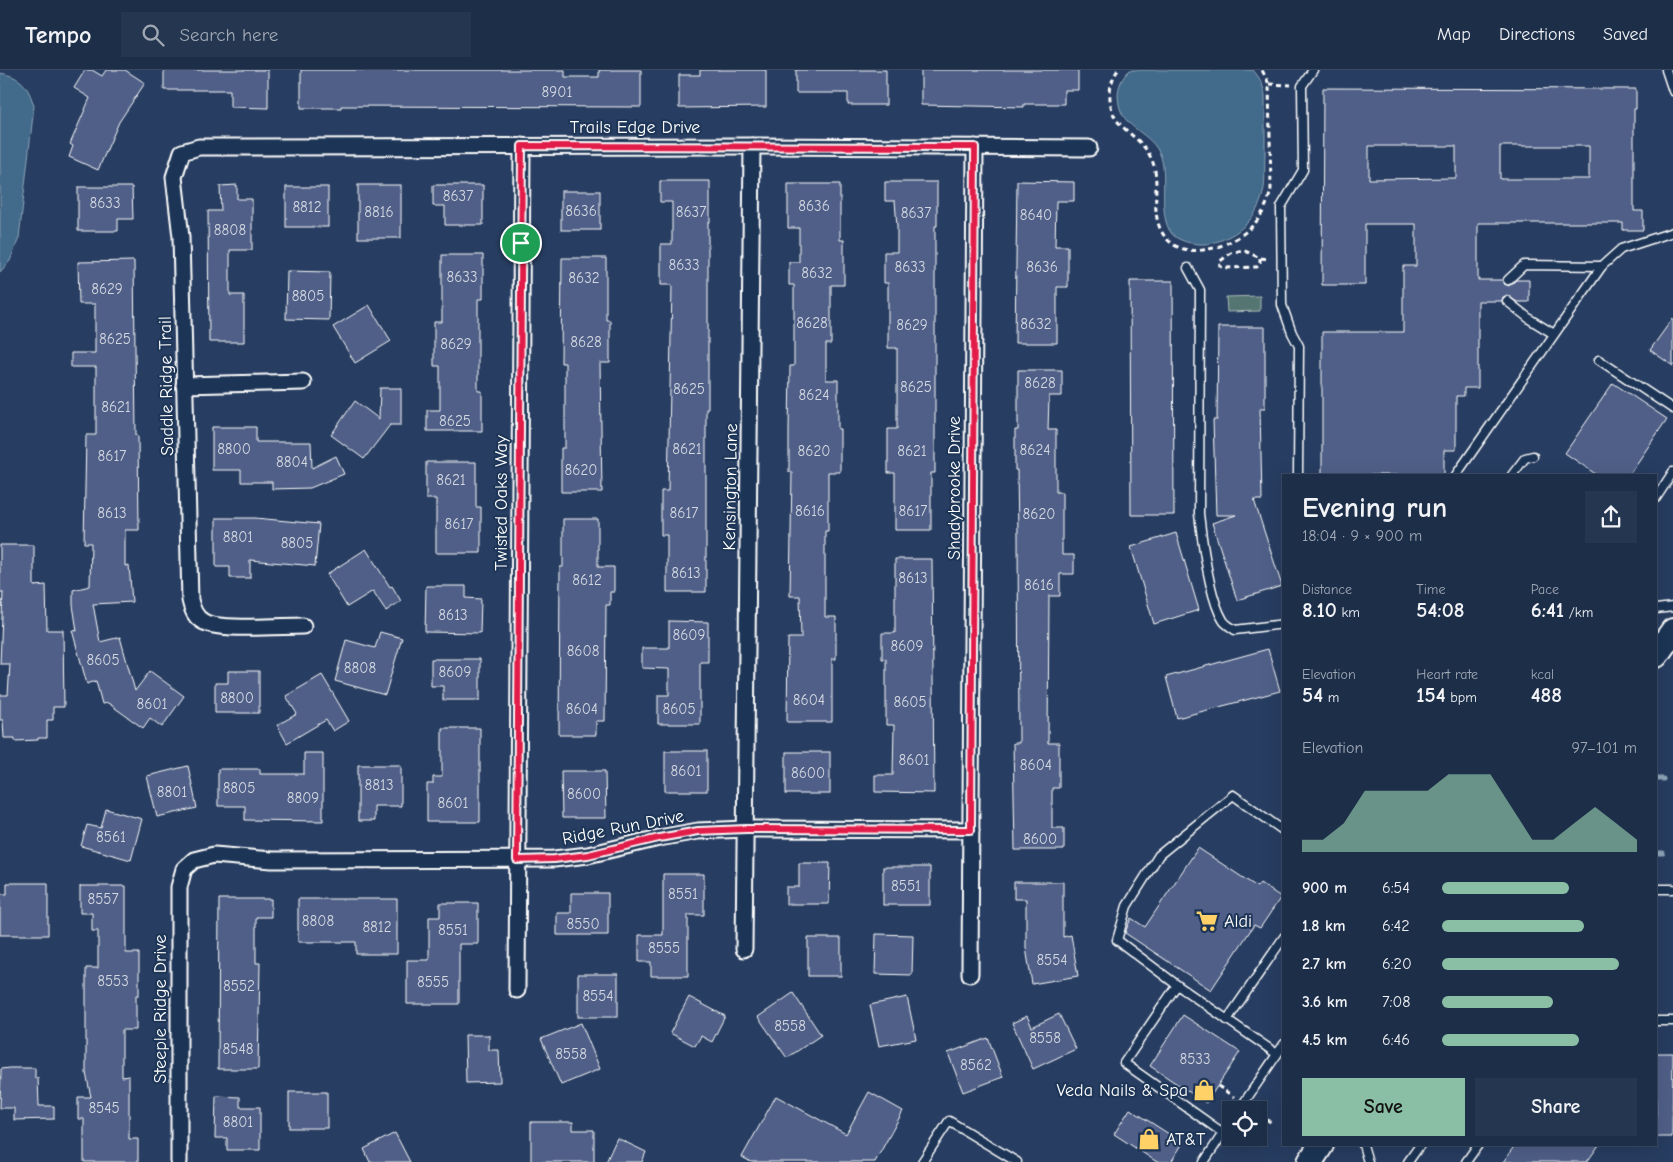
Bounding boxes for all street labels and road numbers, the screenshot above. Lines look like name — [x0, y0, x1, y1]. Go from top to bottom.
street label: Trails Edge Drive — [570, 117, 700, 138]
street label: Saddle Ridge Trail — [155, 316, 178, 456]
street label: Shadybrooke Drive — [944, 416, 965, 560]
street label: Kensington Lane — [719, 423, 742, 551]
street label: Twisted Oaks Way — [491, 434, 512, 571]
street label: Ridge Run Drive — [560, 805, 686, 850]
street label: Steeple Ridge Drive — [150, 935, 171, 1083]

